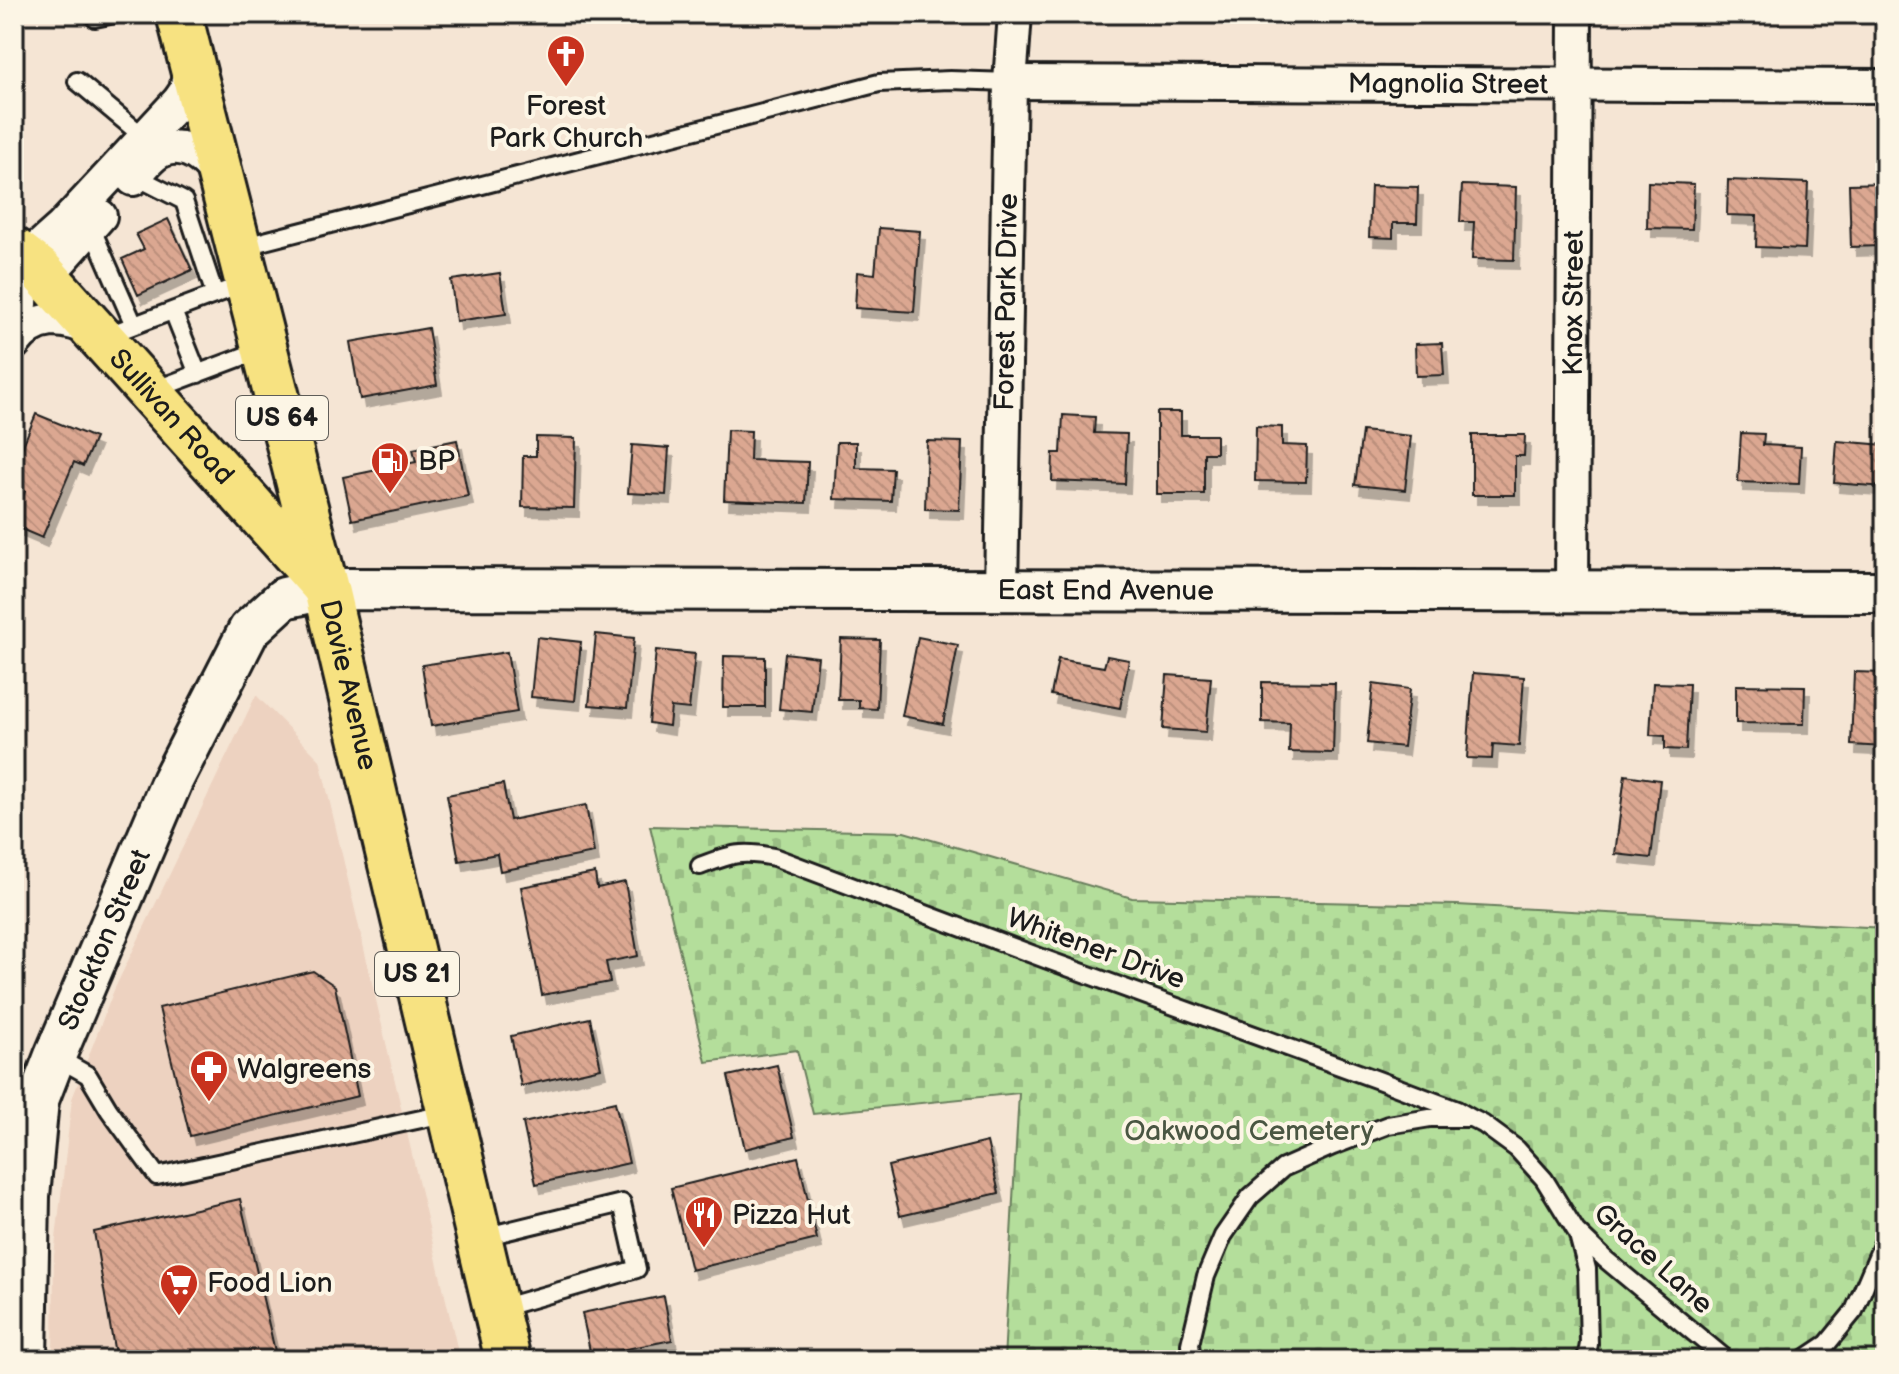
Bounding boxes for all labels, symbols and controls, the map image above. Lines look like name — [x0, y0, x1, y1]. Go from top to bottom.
church icon: Forest Park Church — [545, 33, 587, 88]
street label: Magnolia Street — [1348, 67, 1549, 101]
place label: Forest Park Church — [489, 90, 643, 155]
street label: Forest Park Drive — [988, 193, 1025, 411]
street label: Knox Street — [1557, 230, 1590, 376]
street label: Sullivan Road — [102, 342, 241, 491]
road number: US 64 — [236, 396, 328, 440]
fuel station icon: BP — [369, 440, 411, 495]
place label: BP — [418, 445, 455, 478]
street label: East End Avenue — [998, 574, 1214, 607]
street label: Davie Avenue — [313, 596, 385, 773]
street label: Stockton Street — [51, 844, 158, 1035]
street label: Whitener Drive — [1003, 902, 1189, 996]
road number: US 21 — [375, 952, 459, 996]
pharmacy icon: Walgreens — [188, 1048, 230, 1103]
place label: Walgreens — [237, 1053, 372, 1086]
park label: Oakwood Cemetery — [1124, 1115, 1374, 1148]
restaurant icon: Pizza Hut — [683, 1194, 725, 1249]
street label: Grace Lane — [1587, 1197, 1719, 1321]
place label: Pizza Hut — [732, 1199, 851, 1232]
supermarket icon: Food Lion — [158, 1262, 200, 1317]
place label: Food Lion — [207, 1267, 333, 1300]

